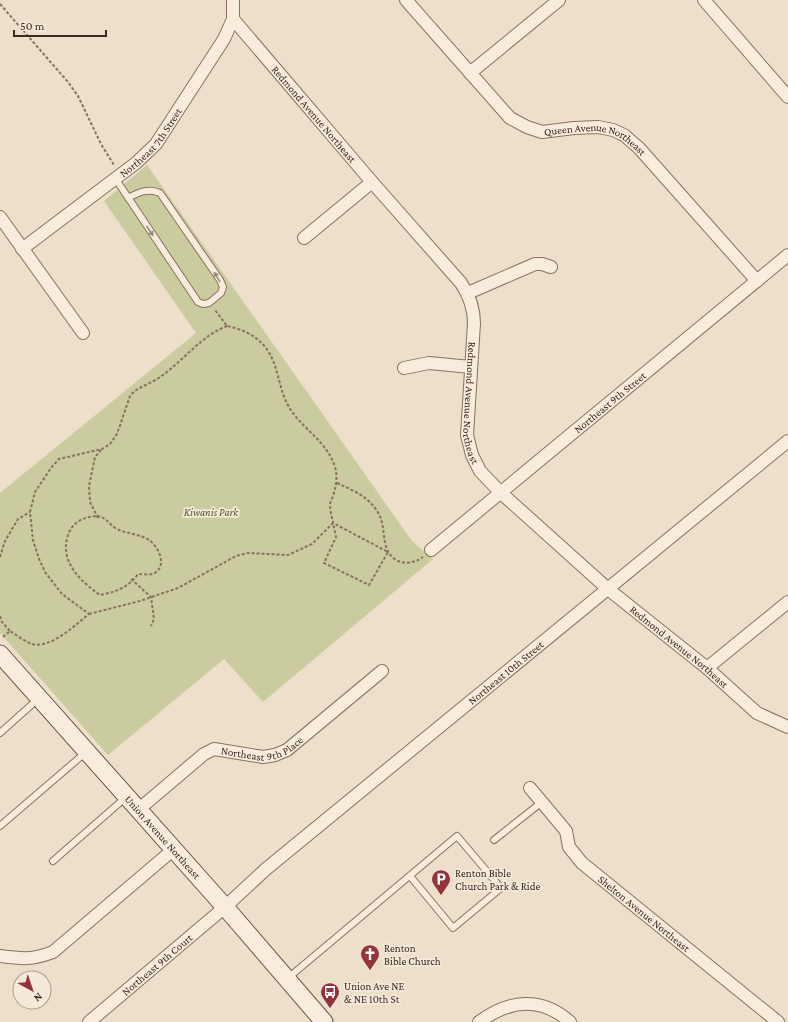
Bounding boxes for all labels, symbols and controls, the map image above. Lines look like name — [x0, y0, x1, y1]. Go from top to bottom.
scale bar — [14, 12, 106, 38]
text: 50 m — [20, 19, 45, 33]
street label: Redmond Avenue Northeast — [270, 63, 359, 165]
street label: Northeast 7th Street — [117, 105, 184, 179]
street label: Queen Avenue Northeast — [543, 121, 649, 158]
one-way arrow — [146, 225, 154, 236]
one-way arrow — [214, 271, 221, 283]
street label: Redmond Avenue Northeast — [461, 341, 482, 466]
street label: Northeast 9th Street — [572, 369, 648, 435]
park label: Kiwanis Park — [184, 506, 239, 518]
street label: Redmond Avenue Northeast — [628, 603, 731, 690]
street label: Northeast 10th Street — [466, 638, 546, 707]
street label: Northeast 9th Place — [220, 733, 305, 763]
street label: Union Avenue Northeast — [122, 793, 203, 882]
place label: Renton Bible Church Park & Ride — [455, 867, 540, 892]
parking icon: Renton Bible Church Park & Ride — [430, 868, 452, 896]
street label: Shelton Avenue Northeast — [596, 873, 693, 954]
street label: Northeast 9th Court — [119, 931, 195, 998]
place label: Renton Bible Church — [384, 942, 441, 967]
church icon: Renton Bible Church — [359, 943, 381, 971]
north arrow — [12, 970, 52, 1010]
place label: Union Ave NE & NE 10th St — [344, 980, 404, 1005]
bus stop icon: Union Ave NE & NE 10th St — [319, 981, 341, 1009]
text: N — [31, 991, 45, 1005]

